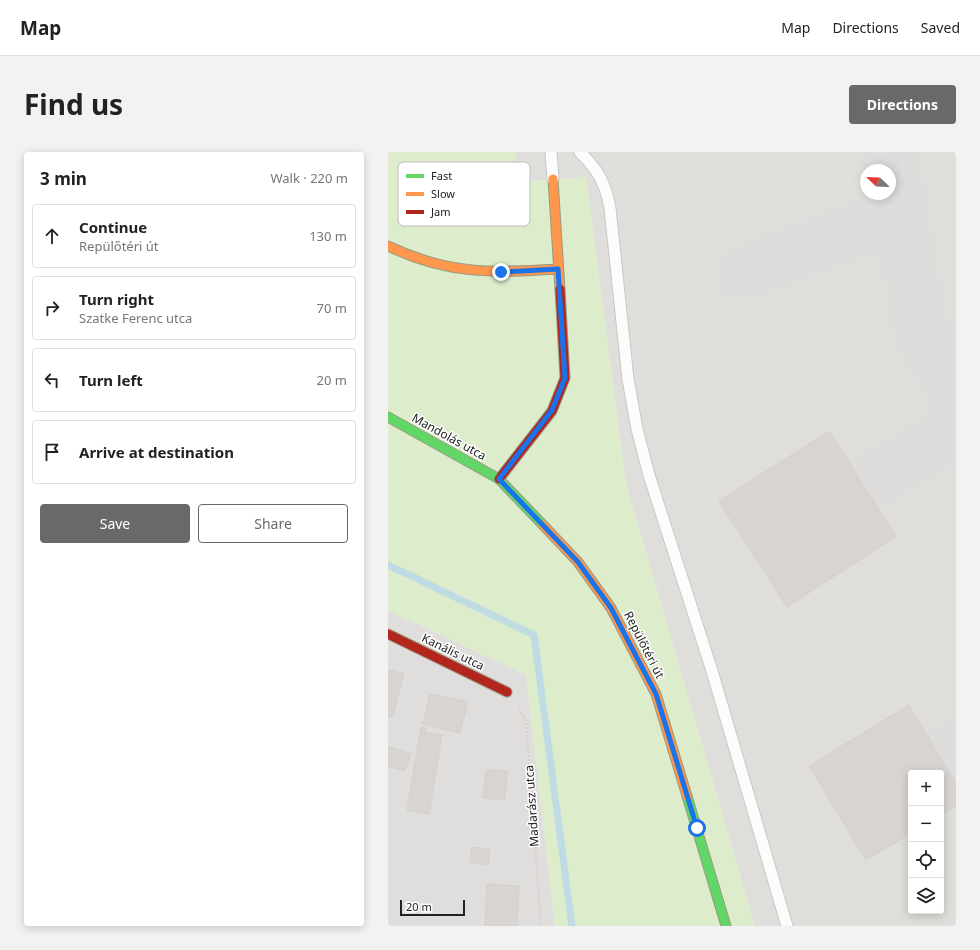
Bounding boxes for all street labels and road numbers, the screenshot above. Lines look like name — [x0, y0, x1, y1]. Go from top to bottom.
street label: Mandolás utca — [409, 409, 489, 464]
street label: Repülőtéri út — [620, 608, 669, 682]
street label: Kanális utca — [419, 629, 487, 674]
street label: Madarász utca — [520, 765, 543, 847]

